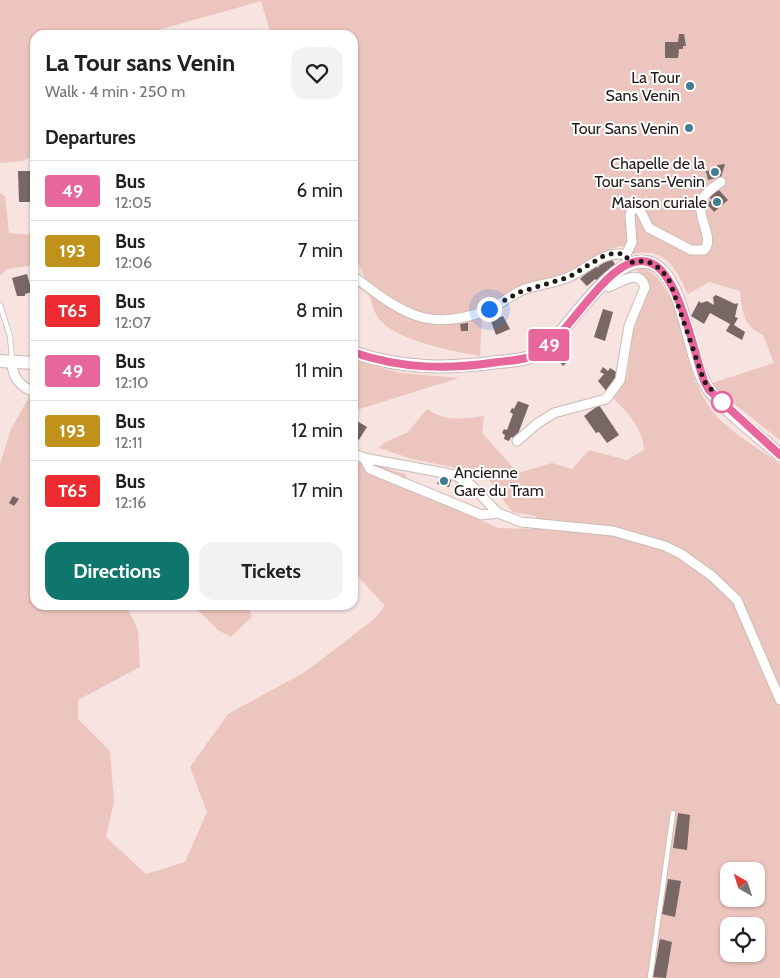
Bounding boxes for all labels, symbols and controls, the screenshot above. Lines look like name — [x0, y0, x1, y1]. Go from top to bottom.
button: heart — [291, 47, 343, 99]
text: La Tour sans Venin — [45, 48, 235, 77]
place label: La Tour Sans Venin — [606, 68, 681, 105]
marker: La Tour Sans Venin — [684, 80, 696, 92]
text: Walk · 4 min · 250 m — [45, 82, 185, 101]
place label: Tour Sans Venin — [571, 119, 679, 138]
marker: Tour Sans Venin — [683, 122, 695, 134]
text: Departures — [45, 126, 136, 149]
place label: Chapelle de la Tour-sans-Venin — [594, 154, 705, 191]
marker: Chapelle de la Tour-sans-Venin — [709, 166, 721, 178]
text: Bus — [115, 170, 145, 193]
text: 6 min — [297, 179, 343, 202]
text: 49 — [62, 180, 83, 202]
text: 12:05 — [115, 193, 152, 212]
place label: Maison curiale — [611, 193, 707, 212]
marker: Maison curiale — [711, 196, 723, 208]
text: Bus — [115, 230, 145, 253]
text: 7 min — [298, 239, 343, 262]
text: 193 — [59, 240, 86, 262]
text: 12:06 — [115, 253, 152, 272]
text: Bus — [115, 290, 145, 313]
your location — [477, 297, 502, 322]
text: 8 min — [296, 299, 343, 322]
text: T65 — [58, 300, 87, 322]
text: 12:07 — [115, 313, 151, 332]
line badge: 49 — [526, 329, 572, 361]
text: 49 — [538, 334, 560, 356]
text: Bus — [115, 350, 145, 373]
text: 11 min — [295, 359, 343, 382]
text: 49 — [62, 360, 83, 382]
text: 12:10 — [115, 373, 148, 392]
unlabelled marker — [711, 391, 733, 413]
text: Bus — [115, 410, 145, 433]
text: 12 min — [291, 419, 343, 442]
text: 193 — [59, 420, 86, 442]
text: 12:11 — [115, 433, 142, 452]
place label: Ancienne Gare du Tram — [454, 463, 544, 500]
text: Bus — [115, 470, 145, 493]
marker: Ancienne Gare du Tram — [438, 475, 450, 487]
text: 17 min — [292, 479, 343, 502]
text: T65 — [58, 480, 87, 502]
text: 12:16 — [115, 493, 146, 512]
button: Directions — [45, 542, 189, 600]
button: Tickets — [199, 542, 343, 600]
north arrow — [720, 862, 765, 908]
map controls — [720, 862, 765, 962]
button: locate — [720, 917, 765, 962]

